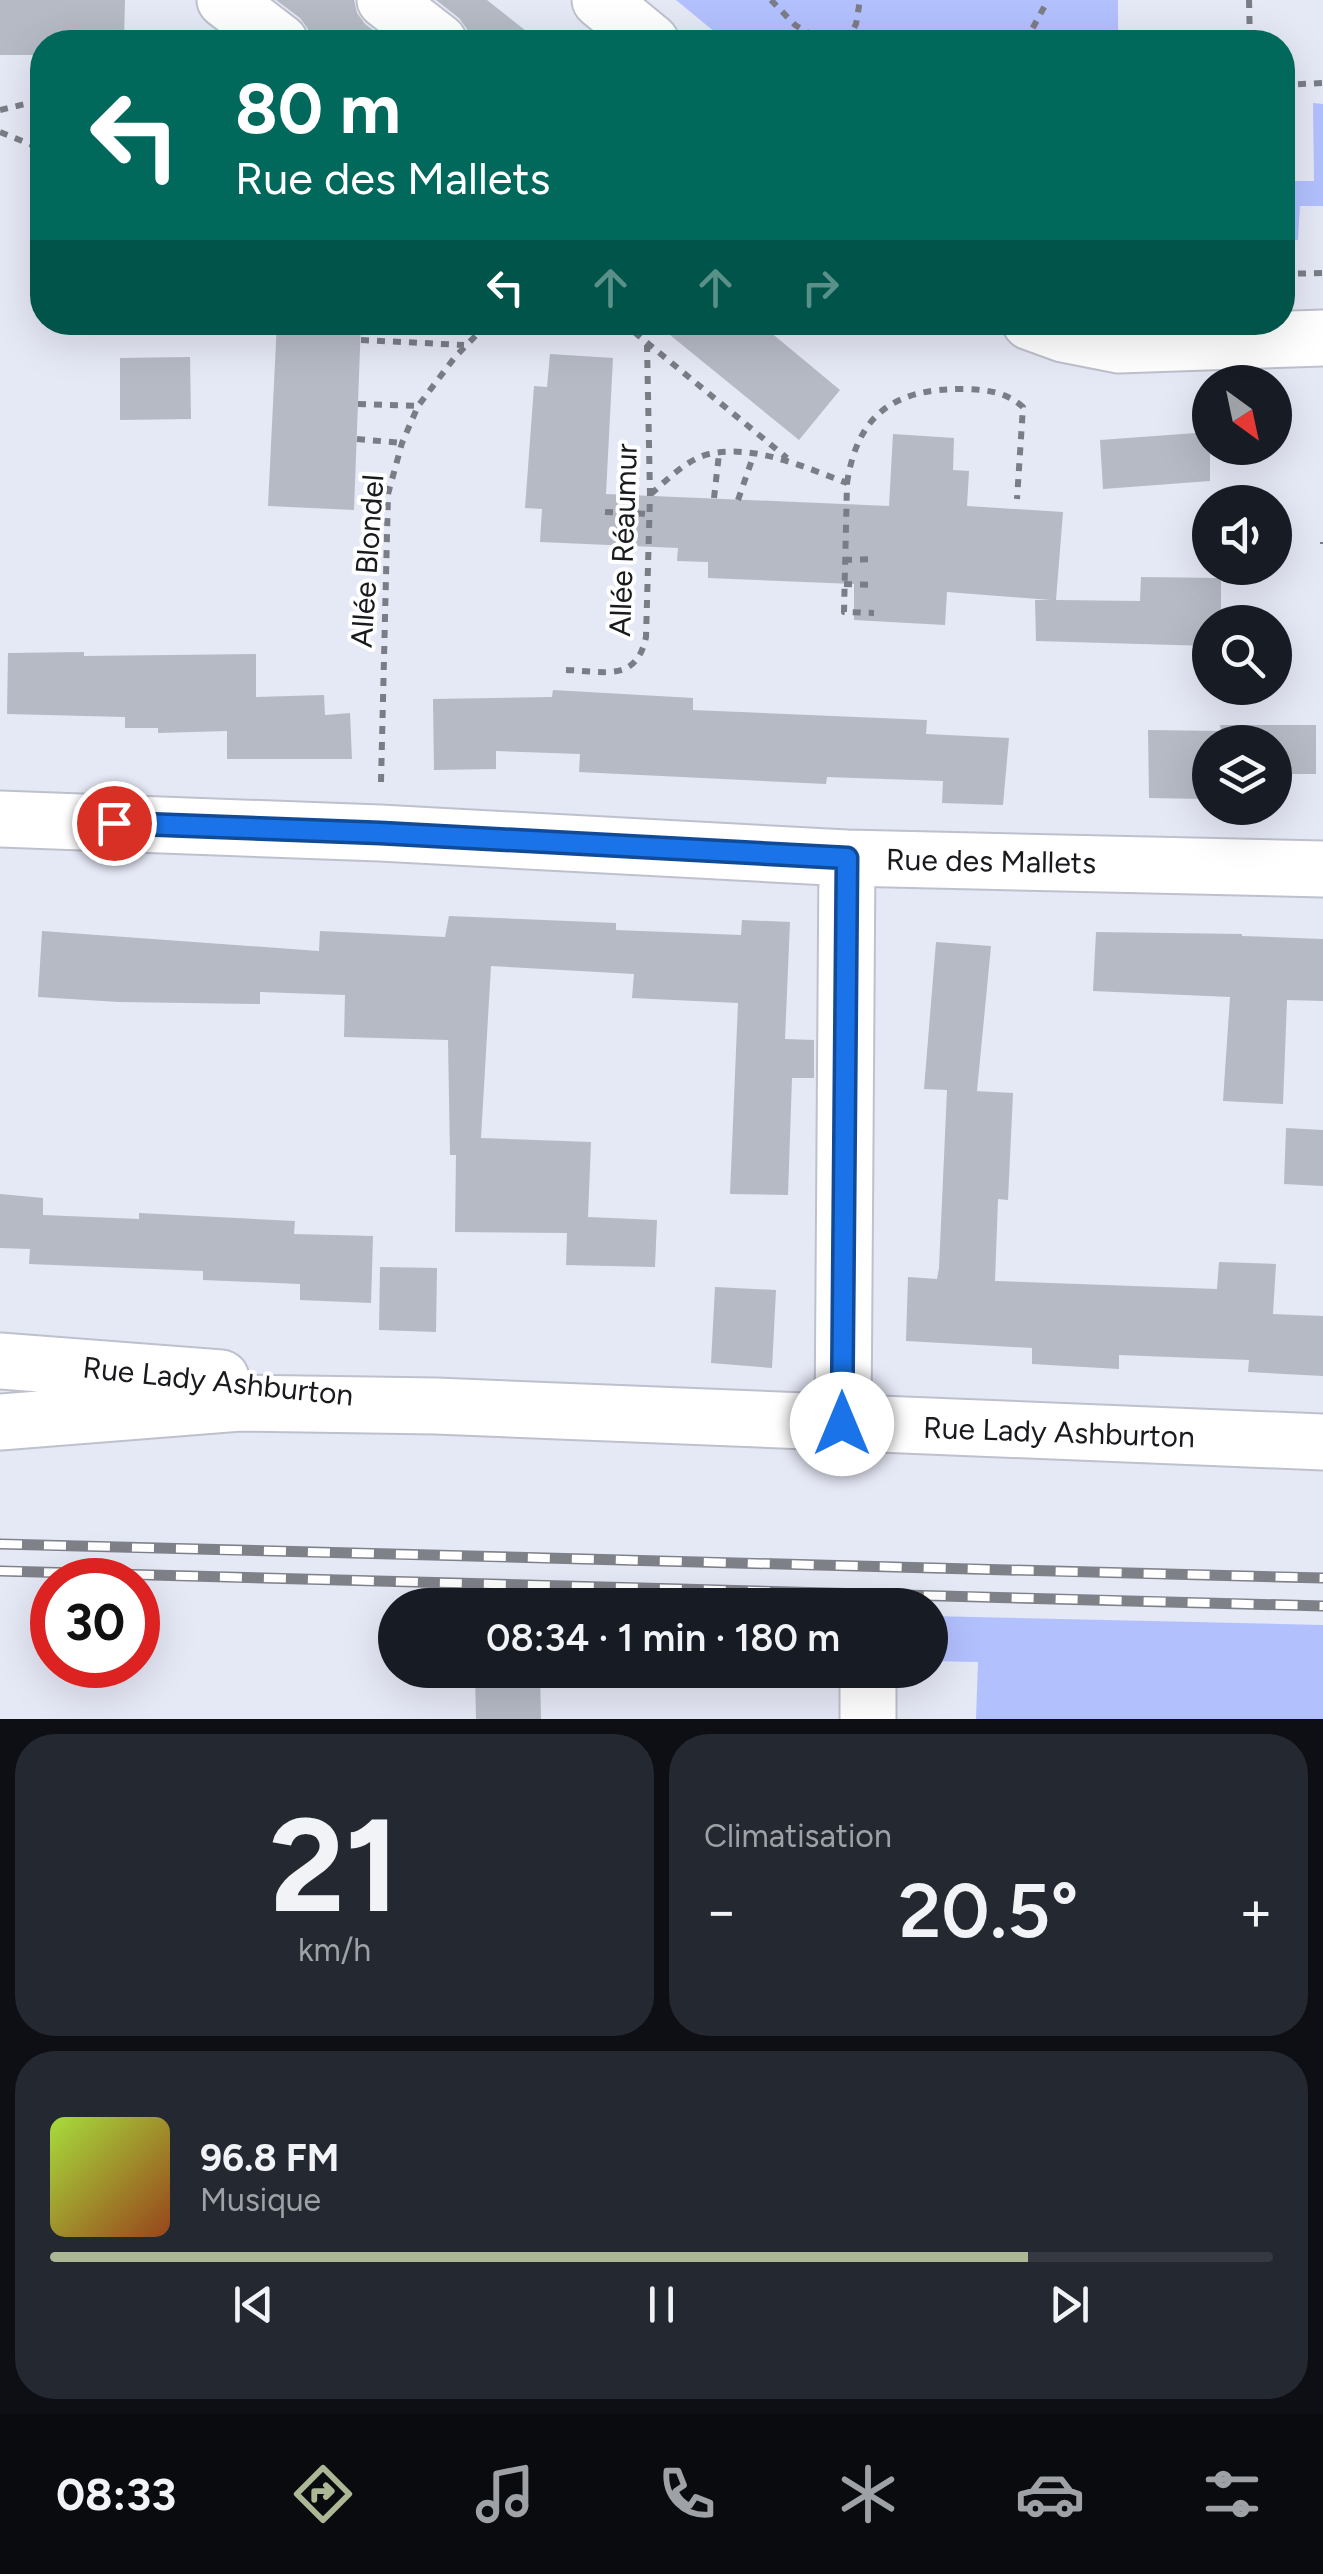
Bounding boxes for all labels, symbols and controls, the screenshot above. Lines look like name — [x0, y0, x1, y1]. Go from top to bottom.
text: 80 m — [235, 66, 401, 151]
icon: left — [70, 70, 200, 200]
text: Rue des Mallets — [235, 151, 550, 205]
icon: left — [478, 260, 533, 315]
icon: ahead — [583, 260, 638, 315]
icon: ahead — [688, 260, 743, 315]
icon: right — [793, 260, 848, 315]
north arrow — [1192, 365, 1292, 465]
map controls — [1192, 365, 1292, 825]
street label: Allée Réaumur — [601, 443, 645, 637]
street label: Allée Blondel — [342, 473, 392, 649]
button: sound — [1192, 485, 1292, 585]
button: search — [1192, 605, 1292, 705]
button: layers — [1192, 725, 1292, 825]
pin — [72, 781, 157, 866]
icon: arrive — [87, 796, 142, 851]
street label: Rue des Mallets — [886, 841, 1096, 881]
street label: Rue Lady Ashburton — [81, 1348, 355, 1414]
position arrow — [790, 1372, 894, 1476]
street label: Rue Lady Ashburton — [922, 1409, 1196, 1455]
speed limit sign: 30 — [30, 1558, 160, 1688]
text: 08:34 · 1 min · 180 m — [486, 1615, 840, 1661]
text: 21 — [269, 1788, 400, 1944]
text: Climatisation — [704, 1817, 892, 1855]
text: 20.5° — [898, 1866, 1079, 1956]
text: − — [704, 1878, 738, 1944]
text: + — [1239, 1878, 1273, 1944]
text: km/h — [298, 1931, 371, 1969]
text: 96.8 FM — [200, 2135, 339, 2181]
text: Musique — [200, 2181, 321, 2219]
icon: previous — [226, 2277, 281, 2332]
icon: pause — [634, 2277, 689, 2332]
icon: next — [1042, 2277, 1097, 2332]
icon: directions — [288, 2459, 358, 2529]
icon: music — [470, 2459, 540, 2529]
icon: phone — [652, 2459, 722, 2529]
icon: climate — [833, 2459, 903, 2529]
icon: car — [1015, 2459, 1085, 2529]
icon: filters — [1197, 2459, 1267, 2529]
text: 08:33 — [56, 2467, 176, 2521]

